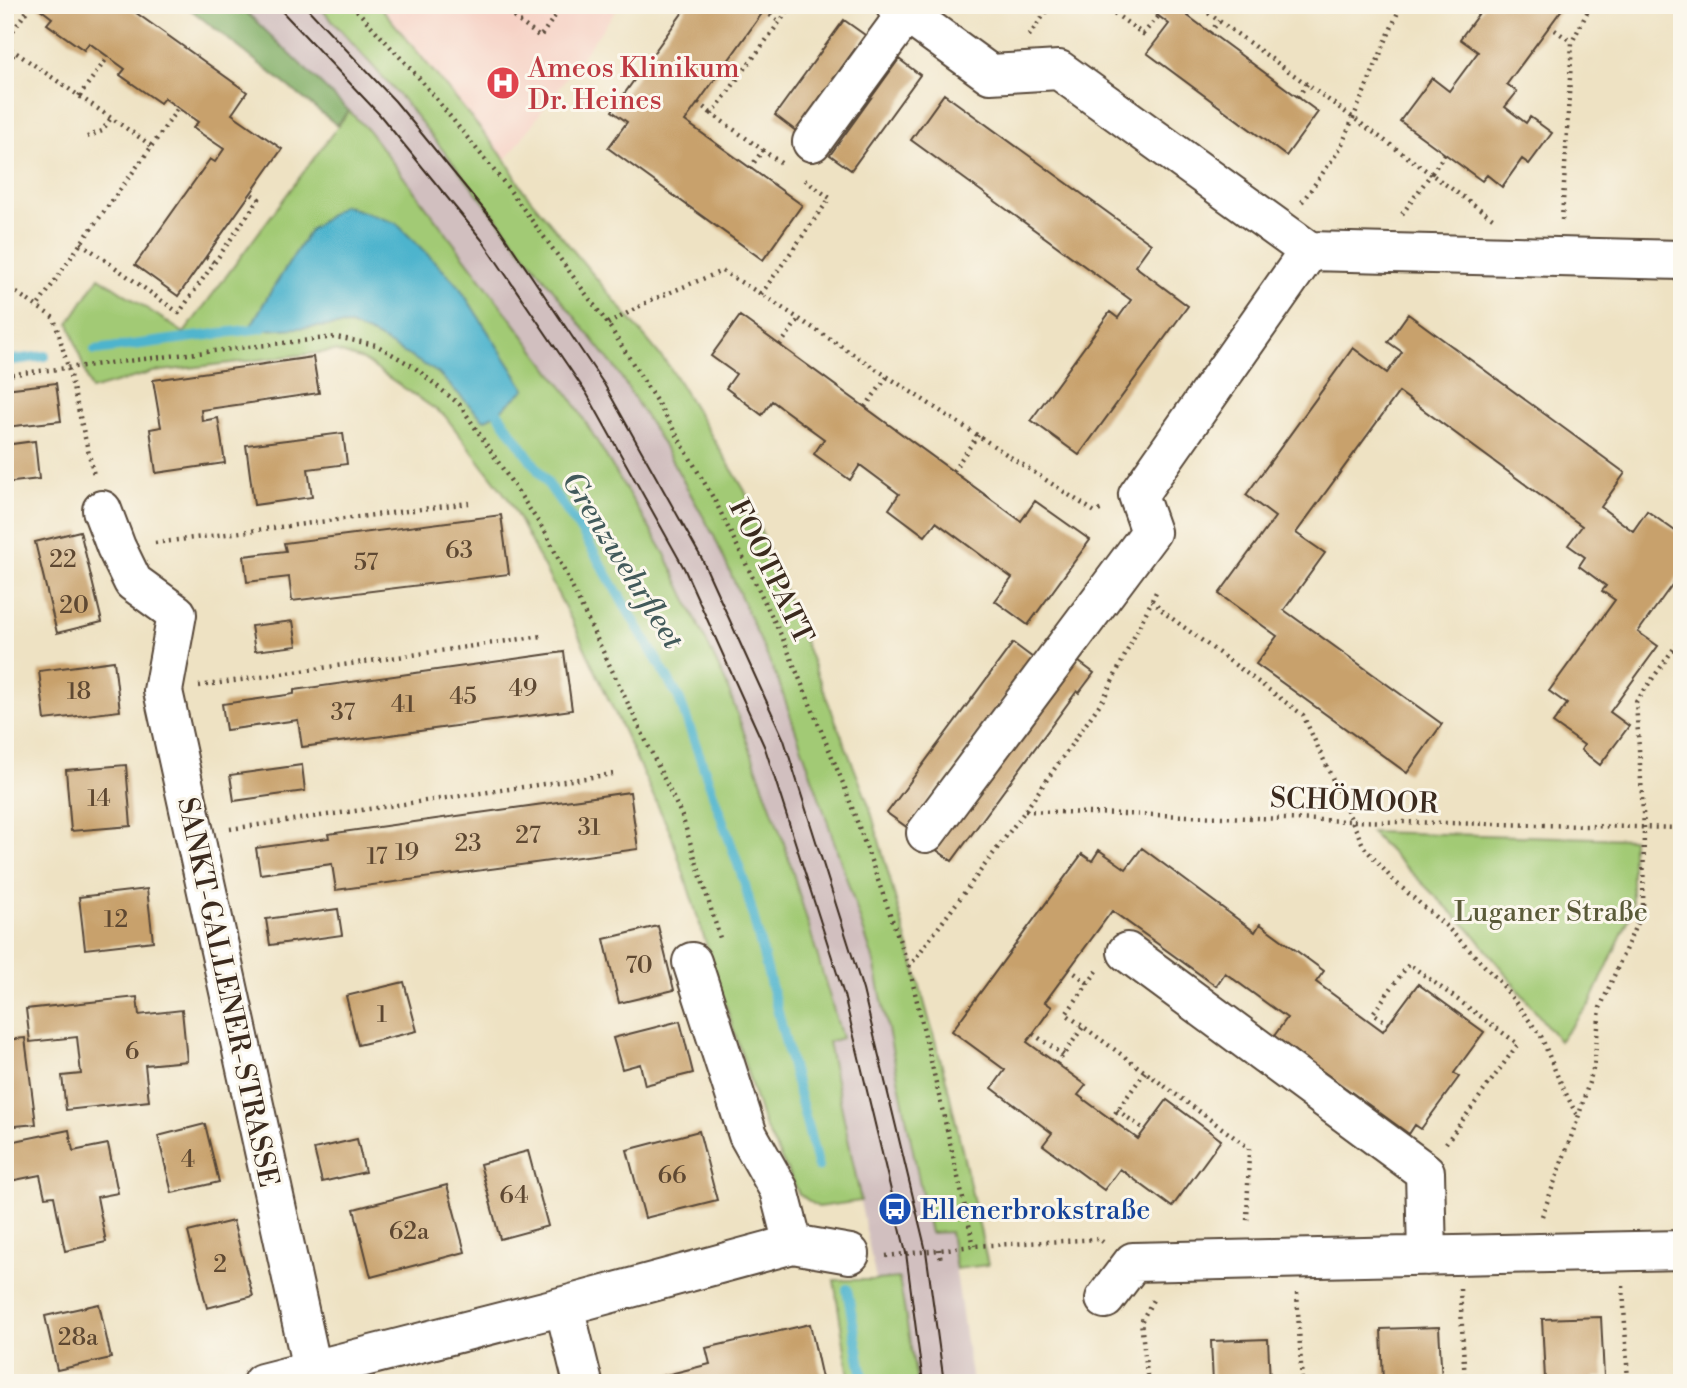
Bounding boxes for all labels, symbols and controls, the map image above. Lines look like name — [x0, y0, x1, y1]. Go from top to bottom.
place label: Ameos Klinikum Dr. Heines — [527, 51, 739, 118]
hospital icon: Ameos Klinikum Dr. Heines — [484, 64, 522, 102]
water label: Grenzwehrfleet — [552, 465, 692, 657]
street label: FOOTPATT — [721, 494, 821, 650]
house number: 63 — [445, 536, 473, 566]
house number: 22 — [49, 545, 77, 575]
house number: 57 — [354, 548, 378, 578]
house number: 20 — [59, 591, 89, 621]
house number: 49 — [509, 674, 537, 704]
house number: 18 — [67, 677, 91, 707]
house number: 45 — [449, 682, 477, 712]
house number: 41 — [391, 690, 416, 720]
house number: 37 — [331, 698, 355, 728]
street label: SCHÖMOOR — [1269, 780, 1439, 822]
house number: 14 — [87, 784, 111, 814]
street label: SANKT-GALLENER-STRASSE — [169, 794, 286, 1190]
house number: 31 — [577, 813, 601, 843]
house number: 27 — [515, 821, 541, 851]
house number: 23 — [455, 829, 481, 859]
house number: 19 — [395, 838, 419, 868]
house number: 17 — [366, 842, 388, 872]
park label: Luganer Straße — [1454, 895, 1648, 930]
house number: 12 — [104, 905, 128, 935]
house number: 70 — [625, 951, 653, 981]
house number: 1 — [377, 1000, 388, 1030]
house number: 6 — [125, 1037, 139, 1067]
house number: 4 — [181, 1145, 195, 1175]
house number: 66 — [657, 1161, 687, 1191]
house number: 64 — [499, 1181, 529, 1211]
bus stop icon: Ellenerbrokstraße — [876, 1190, 914, 1228]
place label: Ellenerbrokstraße — [920, 1193, 1150, 1228]
house number: 62a — [389, 1217, 430, 1247]
house number: 2 — [213, 1250, 227, 1280]
house number: 28a — [58, 1323, 99, 1353]

